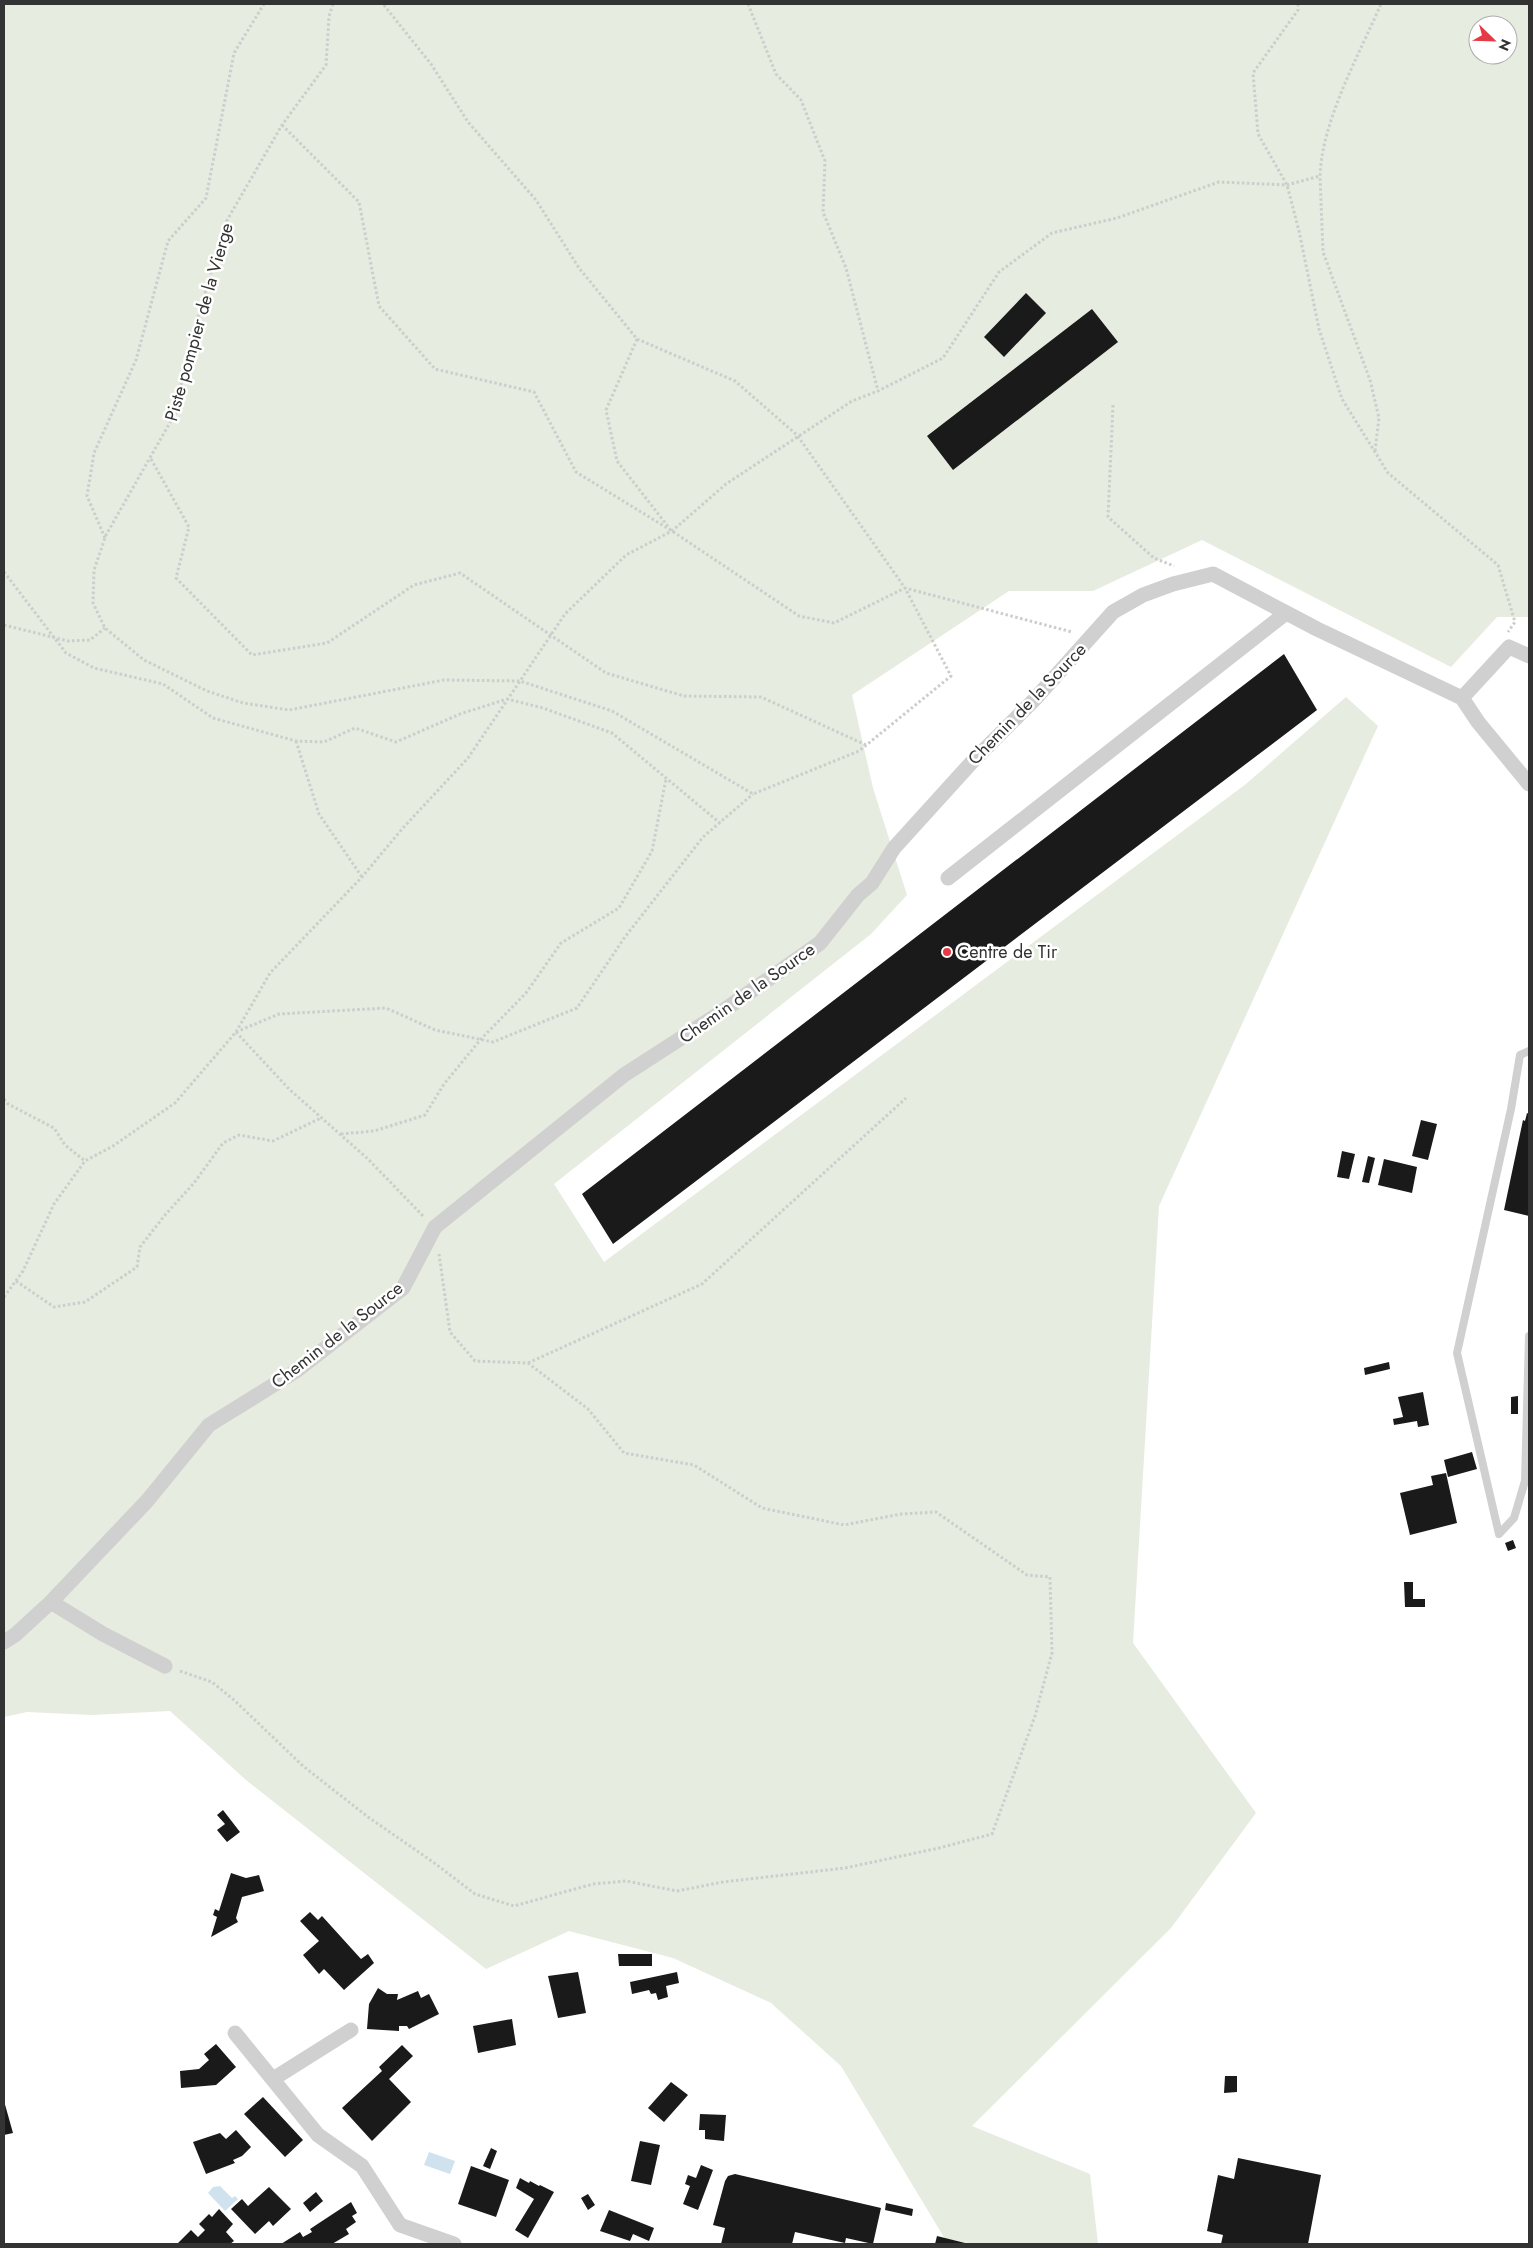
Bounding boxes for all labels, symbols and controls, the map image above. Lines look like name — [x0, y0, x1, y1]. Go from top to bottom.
north arrow — [1468, 15, 1518, 65]
text: N — [1494, 36, 1516, 54]
street label: Piste pompier de la Vierge — [158, 220, 240, 424]
street label: Chemin de la Source — [962, 637, 1092, 771]
street label: Chemin de la Source — [674, 936, 820, 1050]
place label: Centre de Tir — [957, 939, 1058, 965]
marker: Centre de Tir — [941, 946, 953, 958]
street label: Chemin de la Source — [266, 1275, 408, 1395]

